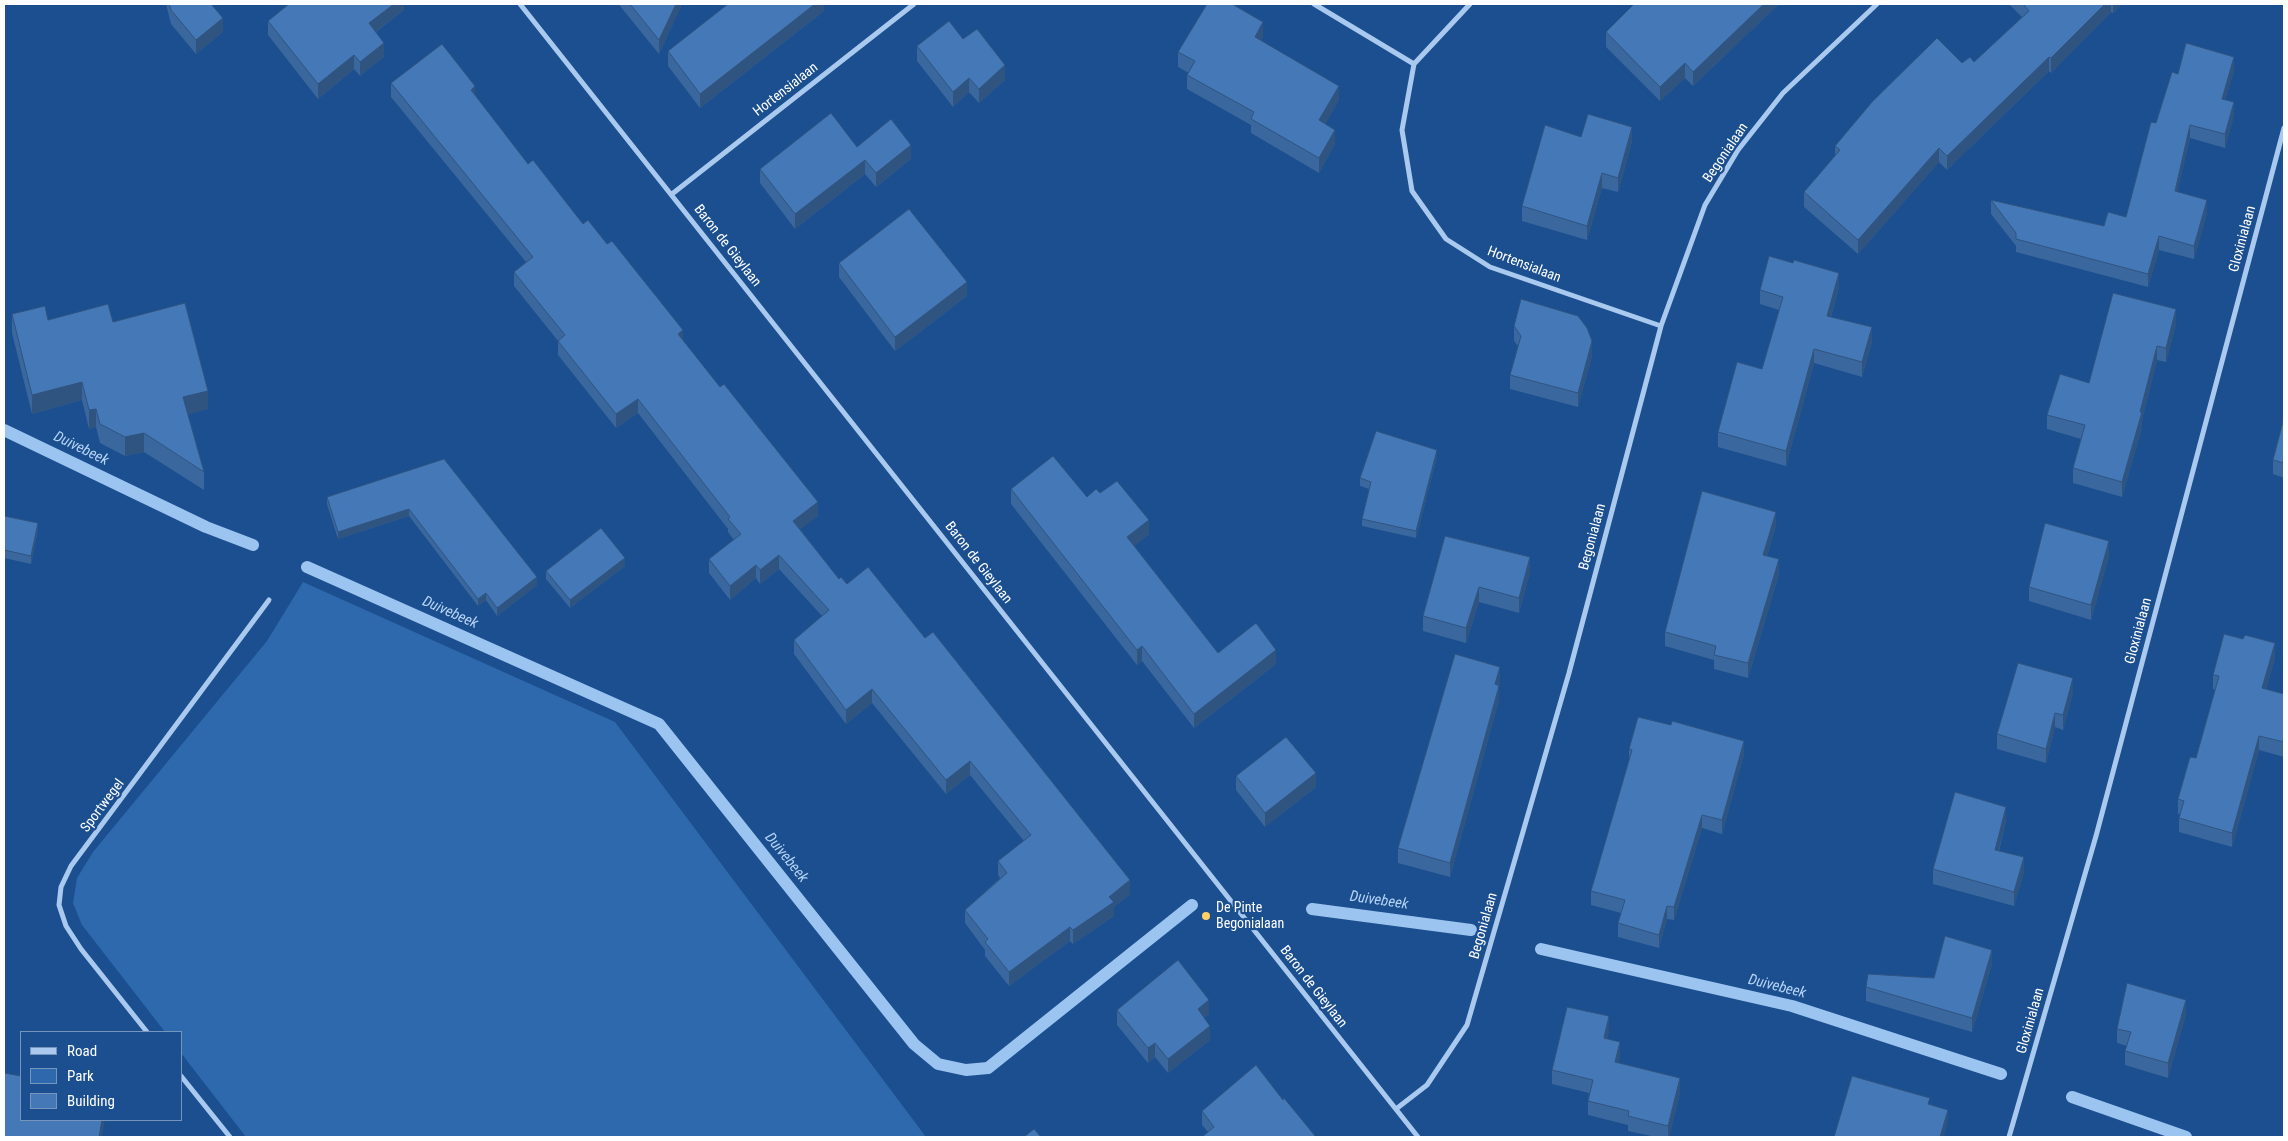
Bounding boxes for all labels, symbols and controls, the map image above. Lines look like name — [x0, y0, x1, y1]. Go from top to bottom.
street label: Hortensialaan — [750, 60, 822, 120]
street label: Begonialaan — [1700, 120, 1752, 186]
street label: Baron de Gieylaan — [690, 202, 764, 290]
street label: Gloxinialaan — [2226, 204, 2260, 274]
street label: Hortensialaan — [1485, 243, 1563, 287]
water label: Duivebeek — [51, 428, 111, 470]
street label: Begonialaan — [1576, 502, 1610, 572]
street label: Baron de Gieylaan — [941, 519, 1015, 607]
water label: Duivebeek — [419, 593, 481, 633]
street label: Gloxinialaan — [2122, 596, 2156, 666]
street label: Sportwegel — [78, 776, 128, 836]
water label: Duivebeek — [760, 829, 812, 887]
water label: Duivebeek — [1349, 888, 1409, 914]
street label: Begonialaan — [1467, 891, 1501, 961]
place label: De Pinte Begonialaan — [1216, 900, 1284, 932]
marker: De Pinte Begonialaan — [1200, 910, 1212, 922]
street label: Baron de Gieylaan — [1276, 943, 1350, 1031]
water label: Duivebeek — [1746, 971, 1808, 1003]
street label: Gloxinialaan — [2014, 986, 2048, 1056]
legend — [20, 1031, 182, 1121]
text: Road — [67, 1042, 97, 1060]
text: Park — [67, 1067, 94, 1085]
text: Building — [67, 1092, 115, 1110]

